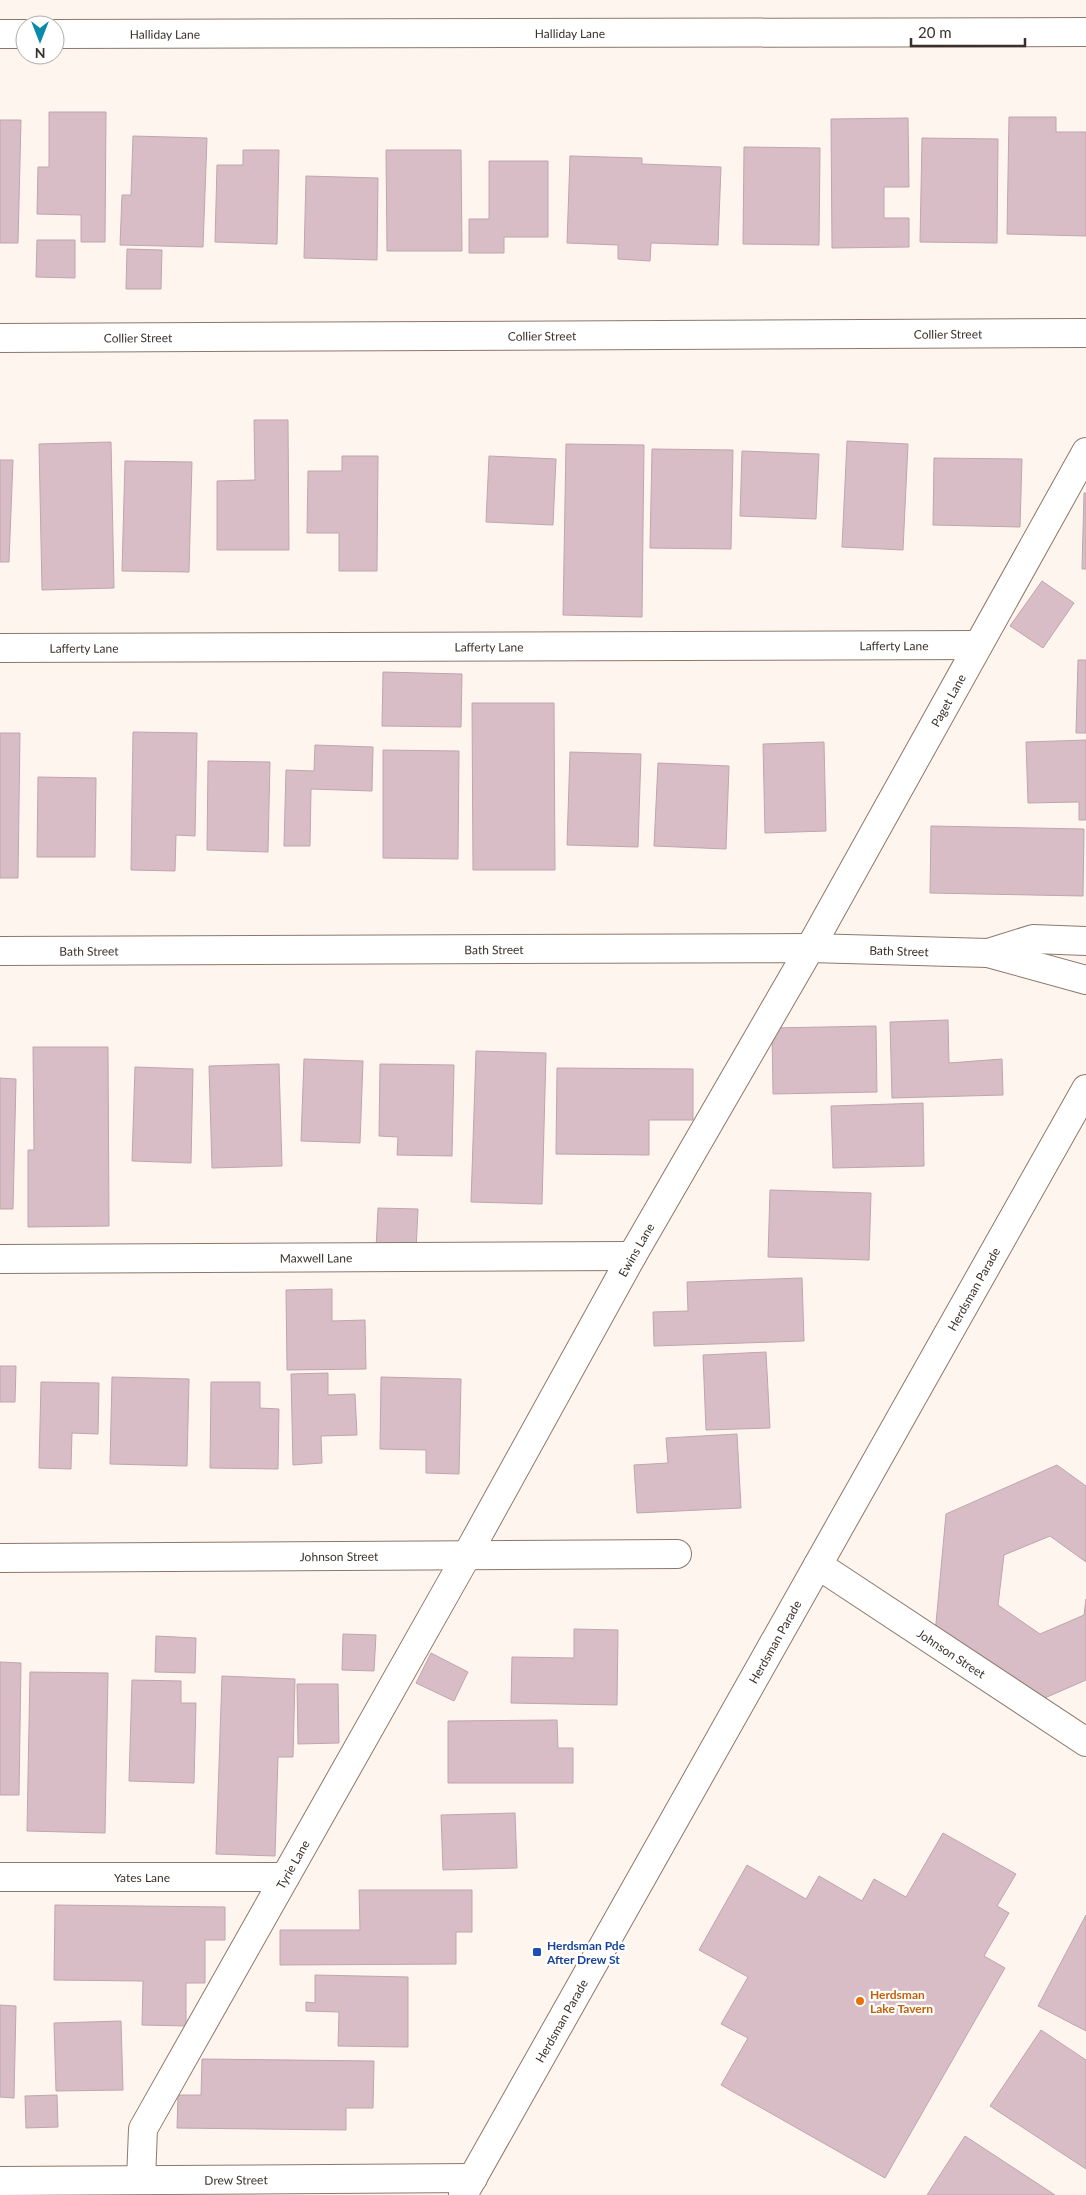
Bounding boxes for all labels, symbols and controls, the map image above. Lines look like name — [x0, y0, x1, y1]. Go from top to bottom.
north arrow — [15, 15, 65, 65]
scale bar — [911, 15, 1025, 47]
text: 20 m — [918, 23, 952, 41]
street label: Halliday Lane — [535, 25, 605, 41]
street label: Halliday Lane — [130, 26, 200, 41]
text: N — [35, 45, 45, 62]
street label: Collier Street — [914, 326, 983, 341]
street label: Collier Street — [508, 328, 577, 343]
street label: Collier Street — [104, 330, 173, 345]
street label: Lafferty Lane — [859, 638, 929, 653]
street label: Lafferty Lane — [454, 639, 524, 654]
street label: Lafferty Lane — [49, 640, 119, 655]
street label: Paget Lane — [927, 671, 969, 729]
street label: Bath Street — [464, 942, 524, 957]
street label: Bath Street — [869, 942, 929, 959]
street label: Bath Street — [59, 943, 119, 958]
street label: Ewins Lane — [615, 1220, 657, 1279]
street label: Herdsman Parade — [944, 1245, 1003, 1333]
street label: Maxwell Lane — [280, 1250, 352, 1265]
street label: Johnson Street — [300, 1548, 379, 1564]
street label: Herdsman Parade — [745, 1597, 804, 1686]
street label: Johnson Street — [915, 1625, 989, 1681]
street label: Tyrie Lane — [273, 1837, 312, 1892]
street label: Yates Lane — [114, 1870, 170, 1885]
place label: Herdsman Pde After Drew St — [546, 1938, 626, 1967]
marker: Herdsman Pde After Drew St — [531, 1946, 543, 1958]
street label: Herdsman Parade — [532, 1976, 591, 2065]
place label: Herdsman Lake Tavern — [870, 1987, 933, 2016]
marker: Herdsman Lake Tavern — [854, 1995, 866, 2007]
street label: Drew Street — [204, 2172, 268, 2187]

